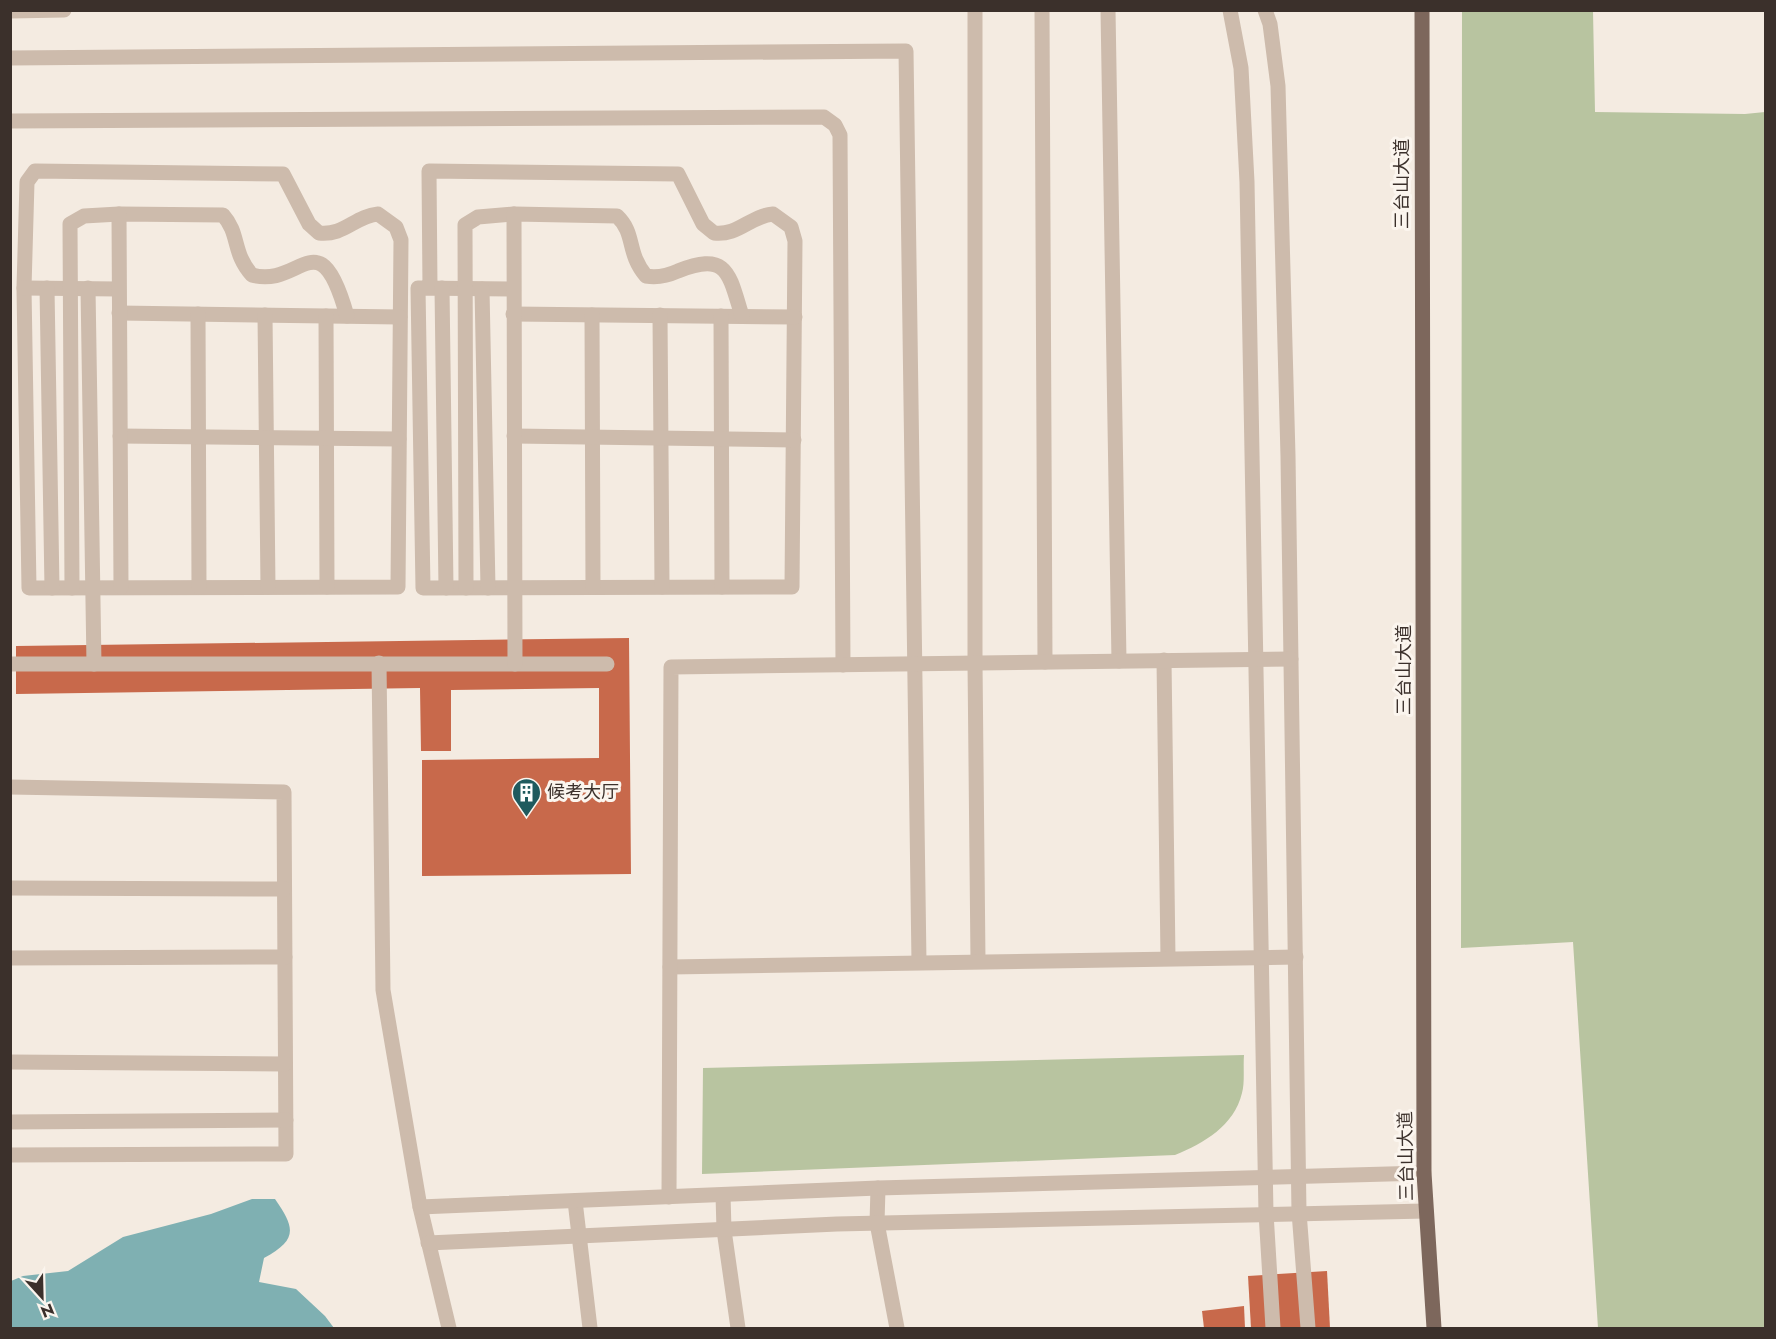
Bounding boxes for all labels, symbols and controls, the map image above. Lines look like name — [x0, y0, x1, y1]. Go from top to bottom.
street label: 三台山大道 — [1389, 139, 1415, 229]
street label: 三台山大道 — [1391, 625, 1417, 715]
building icon: 候考大厅 — [510, 776, 542, 818]
place label: 候考大厅 — [547, 779, 619, 805]
street label: 三台山大道 — [1392, 1111, 1420, 1201]
north arrow — [12, 1267, 72, 1327]
text: N — [37, 1297, 58, 1323]

